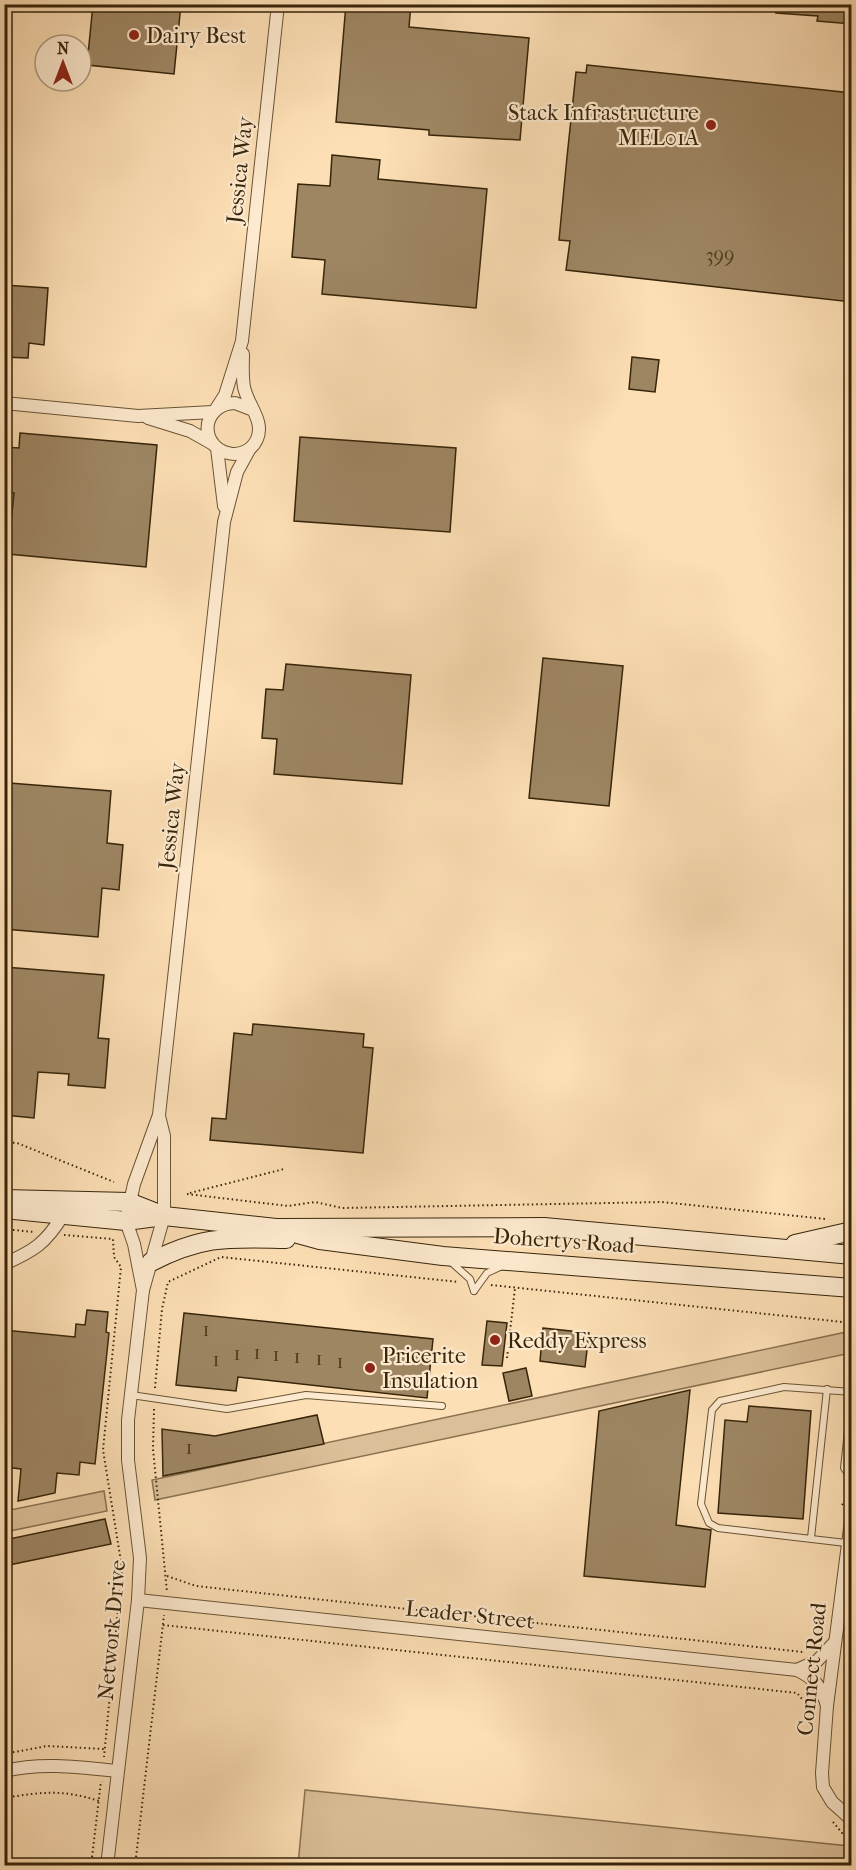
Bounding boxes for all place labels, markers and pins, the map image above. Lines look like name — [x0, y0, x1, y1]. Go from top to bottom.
place label: Dairy Best — [146, 23, 247, 49]
marker: Dairy Best — [127, 28, 141, 42]
place label: Stack Infrastructure MEL01A — [508, 100, 700, 151]
marker: Stack Infrastructure MEL01A — [704, 118, 718, 132]
place label: Reddy Express — [507, 1328, 647, 1354]
marker: Reddy Express — [488, 1333, 502, 1347]
place label: Pricerite Insulation — [382, 1343, 478, 1394]
marker: Pricerite Insulation — [363, 1361, 377, 1375]

